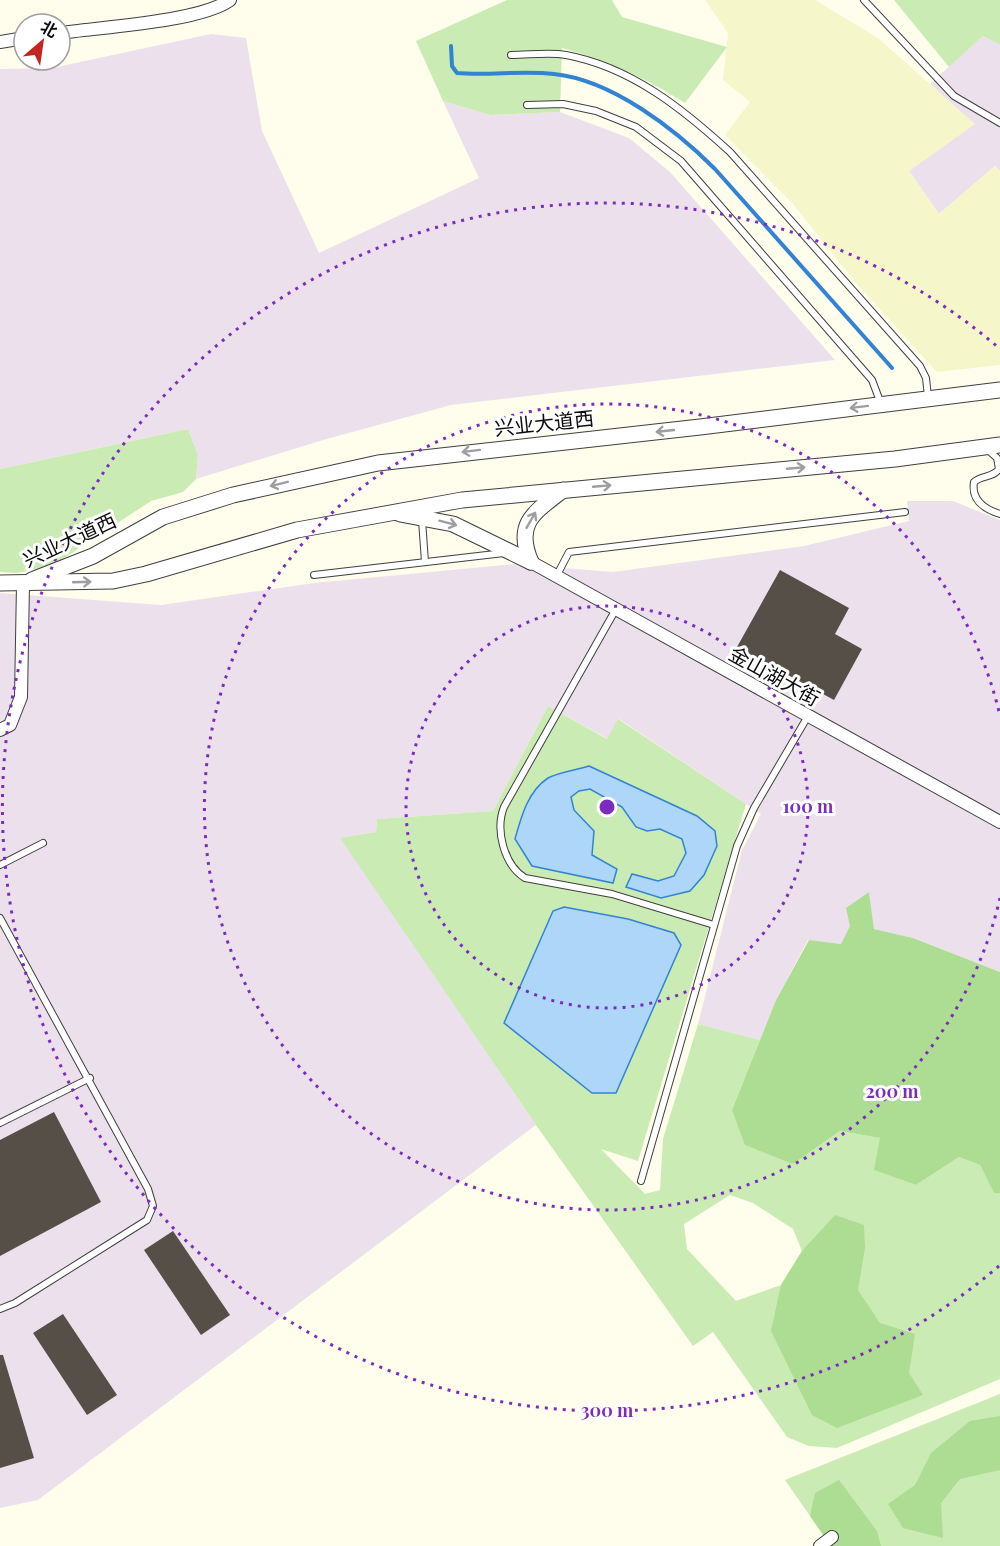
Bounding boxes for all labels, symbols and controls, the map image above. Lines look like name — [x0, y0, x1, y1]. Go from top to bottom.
north arrow — [12, 12, 72, 72]
text: 北 — [37, 15, 62, 42]
one-way arrow — [849, 402, 869, 413]
street label: 兴业大道西 — [493, 403, 595, 441]
one-way arrow — [656, 426, 675, 437]
one-way arrow — [462, 446, 482, 457]
one-way arrow — [786, 462, 806, 473]
one-way arrow — [270, 478, 289, 490]
one-way arrow — [592, 480, 612, 491]
street label: 兴业大道西 — [18, 506, 120, 572]
one-way arrow — [525, 512, 537, 529]
one-way arrow — [439, 518, 458, 530]
one-way arrow — [71, 577, 91, 588]
street label: 金山湖大街 — [725, 639, 825, 711]
text: 100 m — [783, 794, 834, 818]
centre of rings — [597, 797, 617, 817]
text: 200 m — [865, 1079, 919, 1103]
text: 300 m — [581, 1398, 634, 1422]

